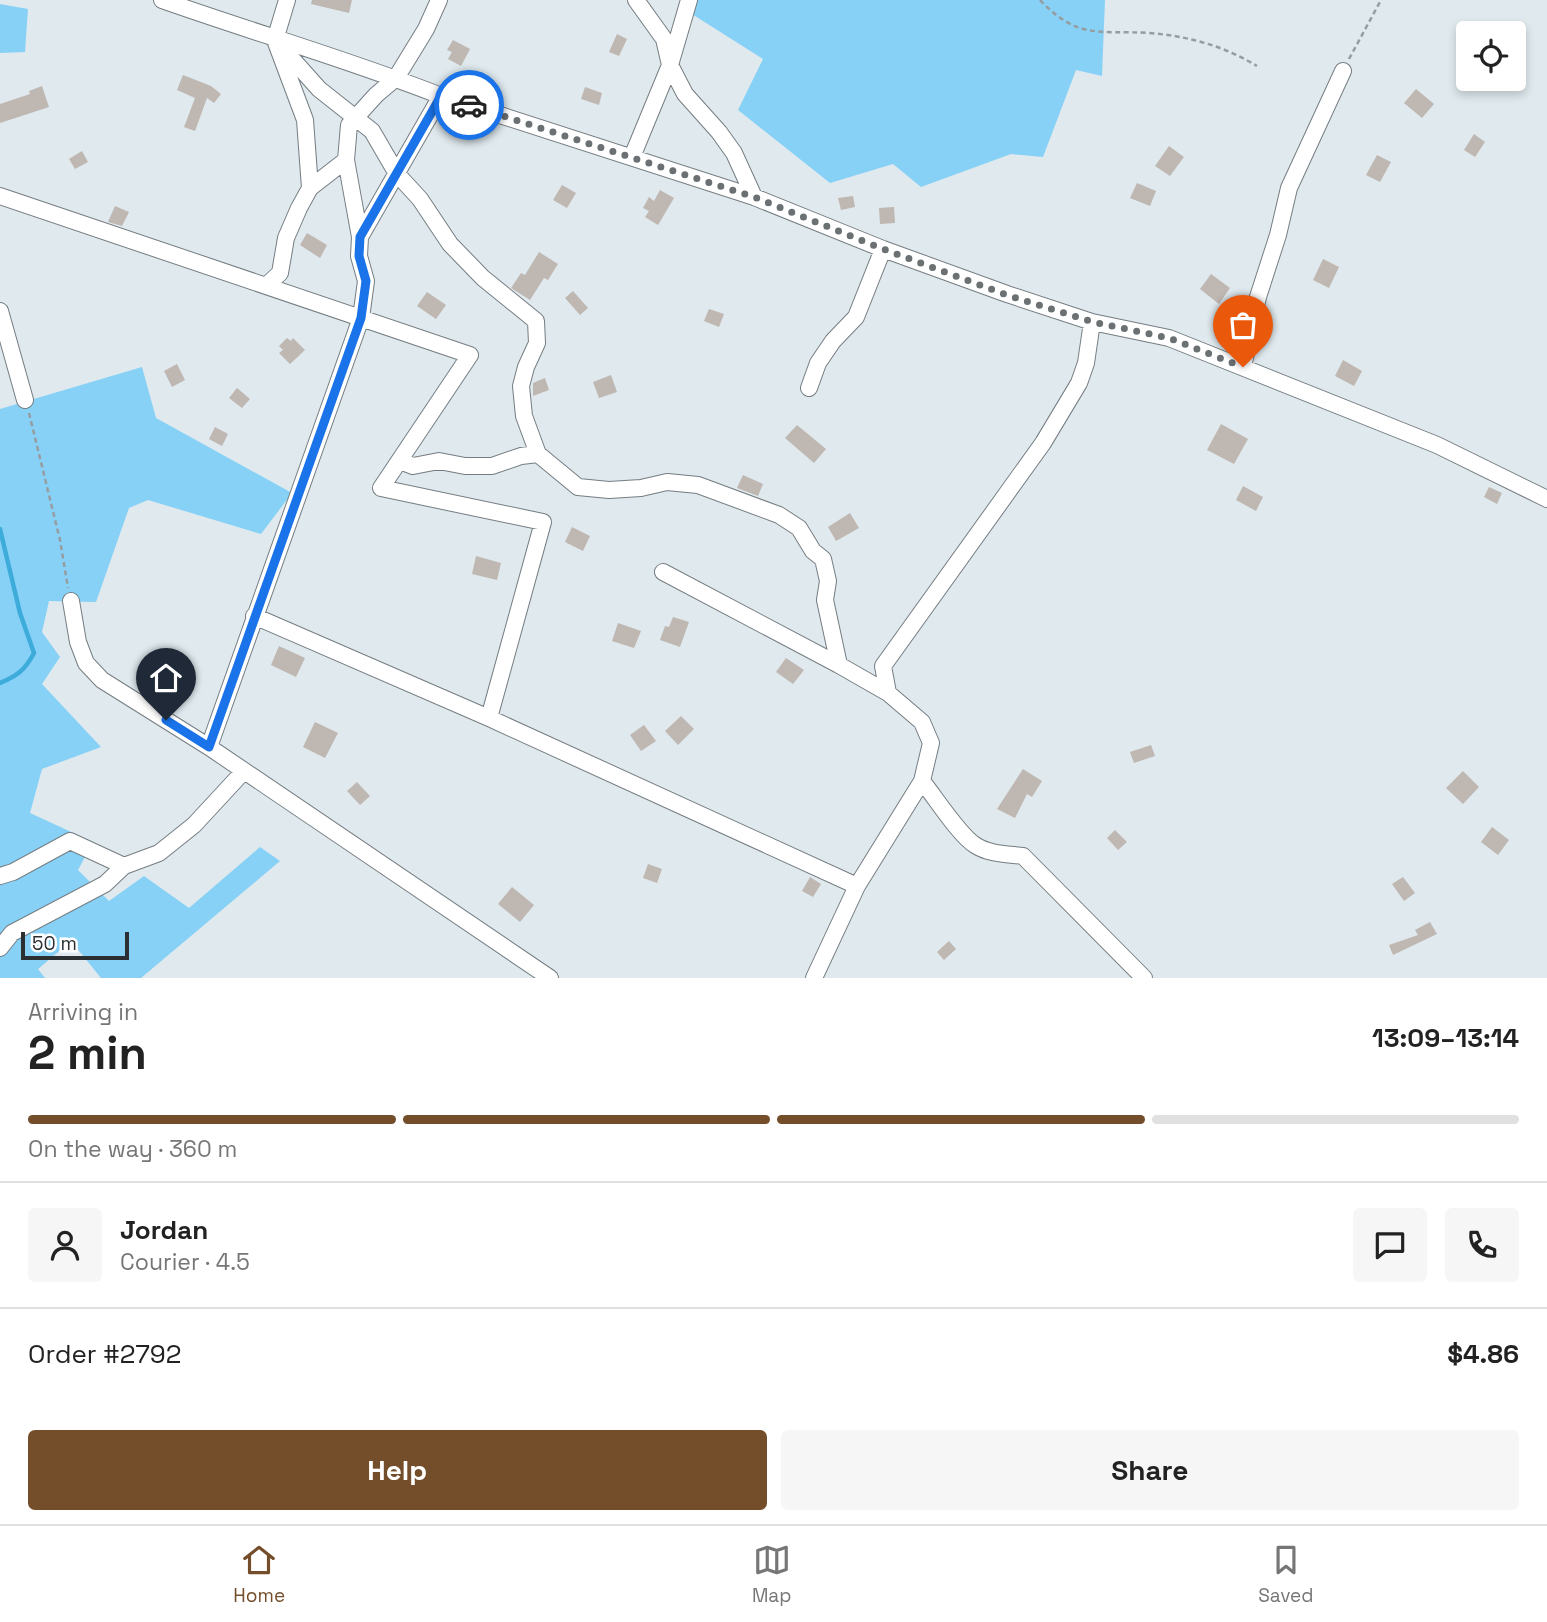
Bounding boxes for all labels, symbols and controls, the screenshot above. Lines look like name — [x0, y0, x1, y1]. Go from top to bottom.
map controls — [1456, 21, 1526, 91]
button: locate — [1456, 21, 1526, 91]
courier — [434, 70, 504, 140]
icon: car — [450, 86, 488, 124]
pin — [1213, 295, 1273, 367]
icon: bag — [1224, 306, 1262, 344]
pin — [136, 648, 196, 720]
icon: home — [147, 659, 185, 697]
scale bar — [21, 929, 130, 961]
text: 50 m — [32, 931, 77, 956]
text: Arriving in — [28, 997, 138, 1027]
text: 13:09–13:14 — [1372, 1021, 1519, 1055]
text: 2 min — [28, 1024, 147, 1082]
text: On the way · 360 m — [28, 1134, 237, 1164]
button: person — [28, 1208, 102, 1282]
button: chat — [1353, 1208, 1427, 1282]
button: phone — [1445, 1208, 1519, 1282]
text: Jordan — [120, 1213, 208, 1247]
text: Courier · 4.5 — [120, 1247, 250, 1277]
text: Order #2792 — [28, 1337, 181, 1371]
text: $4.86 — [1447, 1337, 1519, 1371]
button: Help — [28, 1430, 767, 1510]
button: Share — [781, 1430, 1519, 1510]
tab: Home — [233, 1541, 285, 1608]
tab: Map — [752, 1541, 791, 1608]
tab: Saved — [1258, 1541, 1314, 1608]

